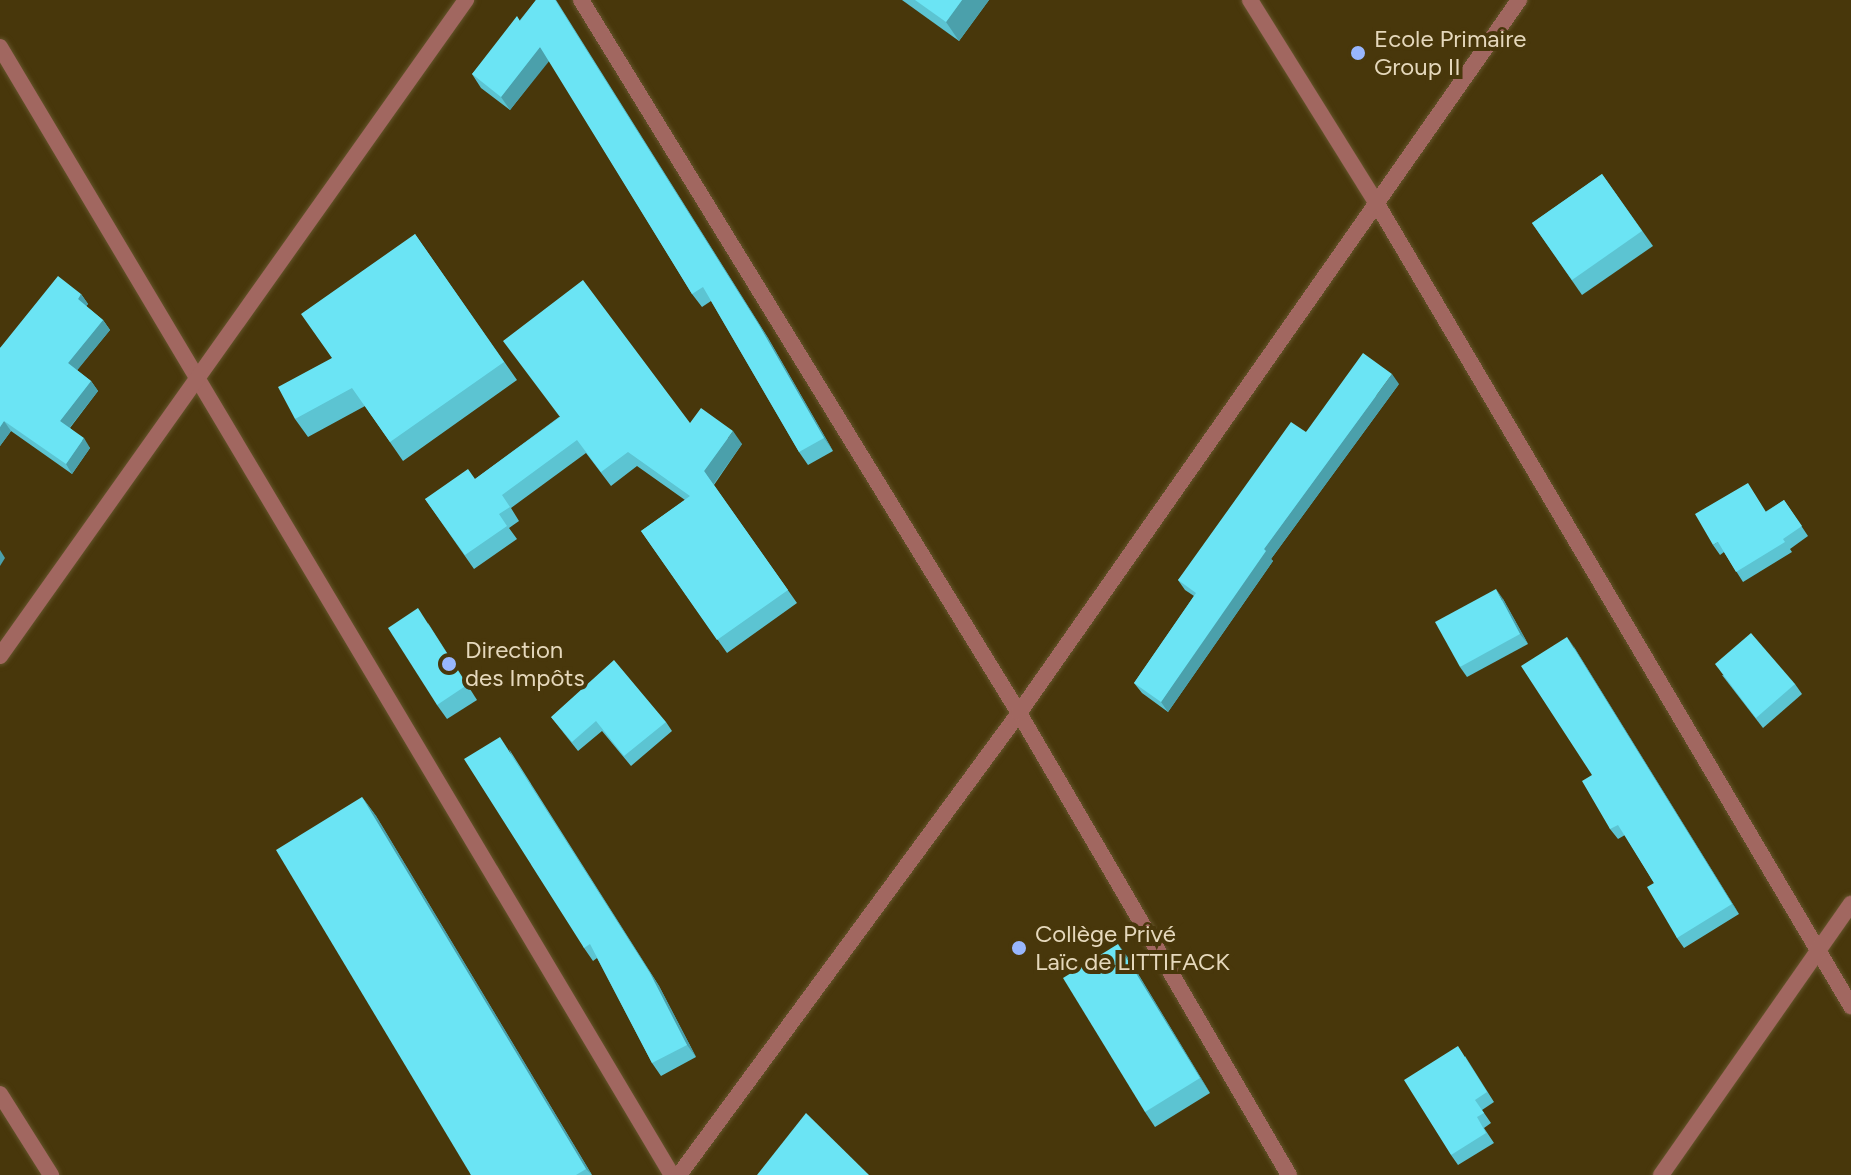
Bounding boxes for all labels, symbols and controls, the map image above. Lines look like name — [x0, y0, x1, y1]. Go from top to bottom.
place label: Ecole Primaire Group II — [1374, 25, 1526, 81]
marker: Ecole Primaire Group II — [1349, 44, 1367, 62]
place label: Direction des Impôts — [465, 636, 585, 692]
marker: Direction des Impôts — [440, 655, 458, 673]
place label: Collège Privé Laïc de LITTIFACK — [1035, 920, 1230, 976]
marker: Collège Privé Laïc de LITTIFACK — [1010, 939, 1028, 957]

